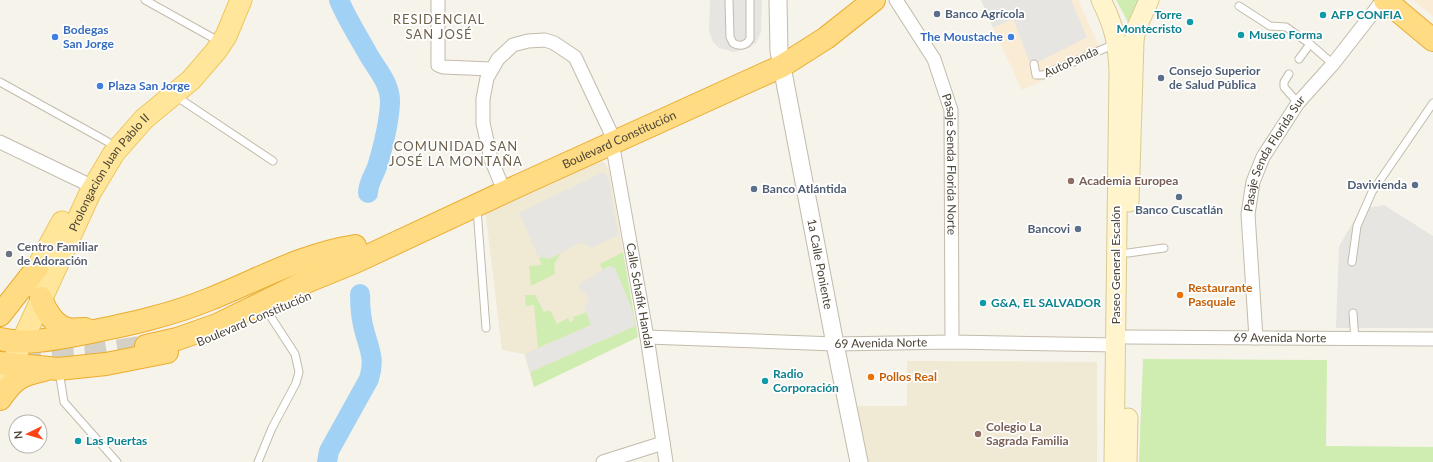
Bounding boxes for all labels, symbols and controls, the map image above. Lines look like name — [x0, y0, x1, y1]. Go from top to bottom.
place label: Banco Agrícola — [945, 6, 1025, 21]
place label: Torre Montecristo — [1117, 7, 1183, 36]
place label: AFP CONFIA — [1330, 7, 1402, 22]
marker: Banco Agrícola — [932, 9, 942, 19]
marker: AFP CONFIA — [1318, 10, 1328, 20]
district label: RESIDENCIAL SAN JOSÉ — [393, 11, 485, 42]
marker: Torre Montecristo — [1185, 17, 1195, 27]
place label: Bodegas San Jorge — [63, 22, 114, 51]
place label: Museo Forma — [1249, 27, 1322, 42]
place label: The Moustache — [920, 29, 1004, 44]
marker: Museo Forma — [1236, 30, 1246, 40]
marker: Bodegas San Jorge — [50, 32, 60, 42]
marker: The Moustache — [1006, 32, 1016, 42]
street label: AutoPanda — [1041, 43, 1100, 80]
place label: Consejo Superior de Salud Pública — [1169, 63, 1261, 92]
marker: Consejo Superior de Salud Pública — [1156, 73, 1166, 83]
place label: Plaza San Jorge — [108, 78, 190, 93]
marker: Plaza San Jorge — [95, 81, 105, 91]
street label: Pasaje Senda Florida Norte — [939, 91, 960, 235]
street label: Pasaje Senda Florida Sur — [1240, 92, 1309, 213]
street label: Boulevard Constitución — [560, 107, 678, 172]
street label: Prolongacion Juan Pablo II — [65, 110, 152, 234]
district label: COMUNIDAD SAN JOSÉ LA MONTAÑA — [389, 138, 523, 169]
place label: Academia Europea — [1078, 173, 1178, 188]
marker: Academia Europea — [1066, 176, 1076, 186]
place label: Davivienda — [1347, 177, 1407, 192]
marker: Davivienda — [1410, 180, 1420, 190]
place label: Banco Atlántida — [762, 181, 847, 196]
marker: Banco Atlántida — [749, 184, 759, 194]
marker: Banco Cuscatlán — [1174, 192, 1184, 202]
place label: Banco Cuscatlán — [1135, 202, 1223, 217]
street label: Paseo General Escalón — [1108, 206, 1123, 324]
street label: 1a Calle Poniente — [804, 217, 836, 311]
place label: Bancovi — [1028, 221, 1070, 236]
marker: Bancovi — [1073, 224, 1083, 234]
place label: Centro Familiar de Adoración — [17, 239, 99, 268]
street label: Calle Schafik Handal — [623, 242, 657, 350]
marker: Centro Familiar de Adoración — [4, 249, 14, 259]
place label: Restaurante Pasquale — [1188, 280, 1253, 309]
street label: Boulevard Constitución — [194, 288, 313, 350]
marker: Restaurante Pasquale — [1175, 290, 1185, 300]
place label: G&A, EL SALVADOR — [991, 295, 1101, 310]
marker: G&A, EL SALVADOR — [978, 298, 988, 308]
street label: 69 Avenida Norte — [1234, 330, 1326, 345]
street label: 69 Avenida Norte — [834, 334, 927, 351]
place label: Radio Corporación — [773, 366, 839, 395]
place label: Pollos Real — [879, 369, 937, 384]
marker: Pollos Real — [866, 372, 876, 382]
marker: Radio Corporación — [760, 376, 770, 386]
north arrow — [8, 414, 48, 454]
place label: Colegio La Sagrada Familia — [986, 419, 1069, 448]
marker: Colegio La Sagrada Familia — [973, 429, 983, 439]
text: N — [11, 430, 24, 440]
place label: Las Puertas — [86, 433, 147, 448]
marker: Las Puertas — [73, 436, 83, 446]

